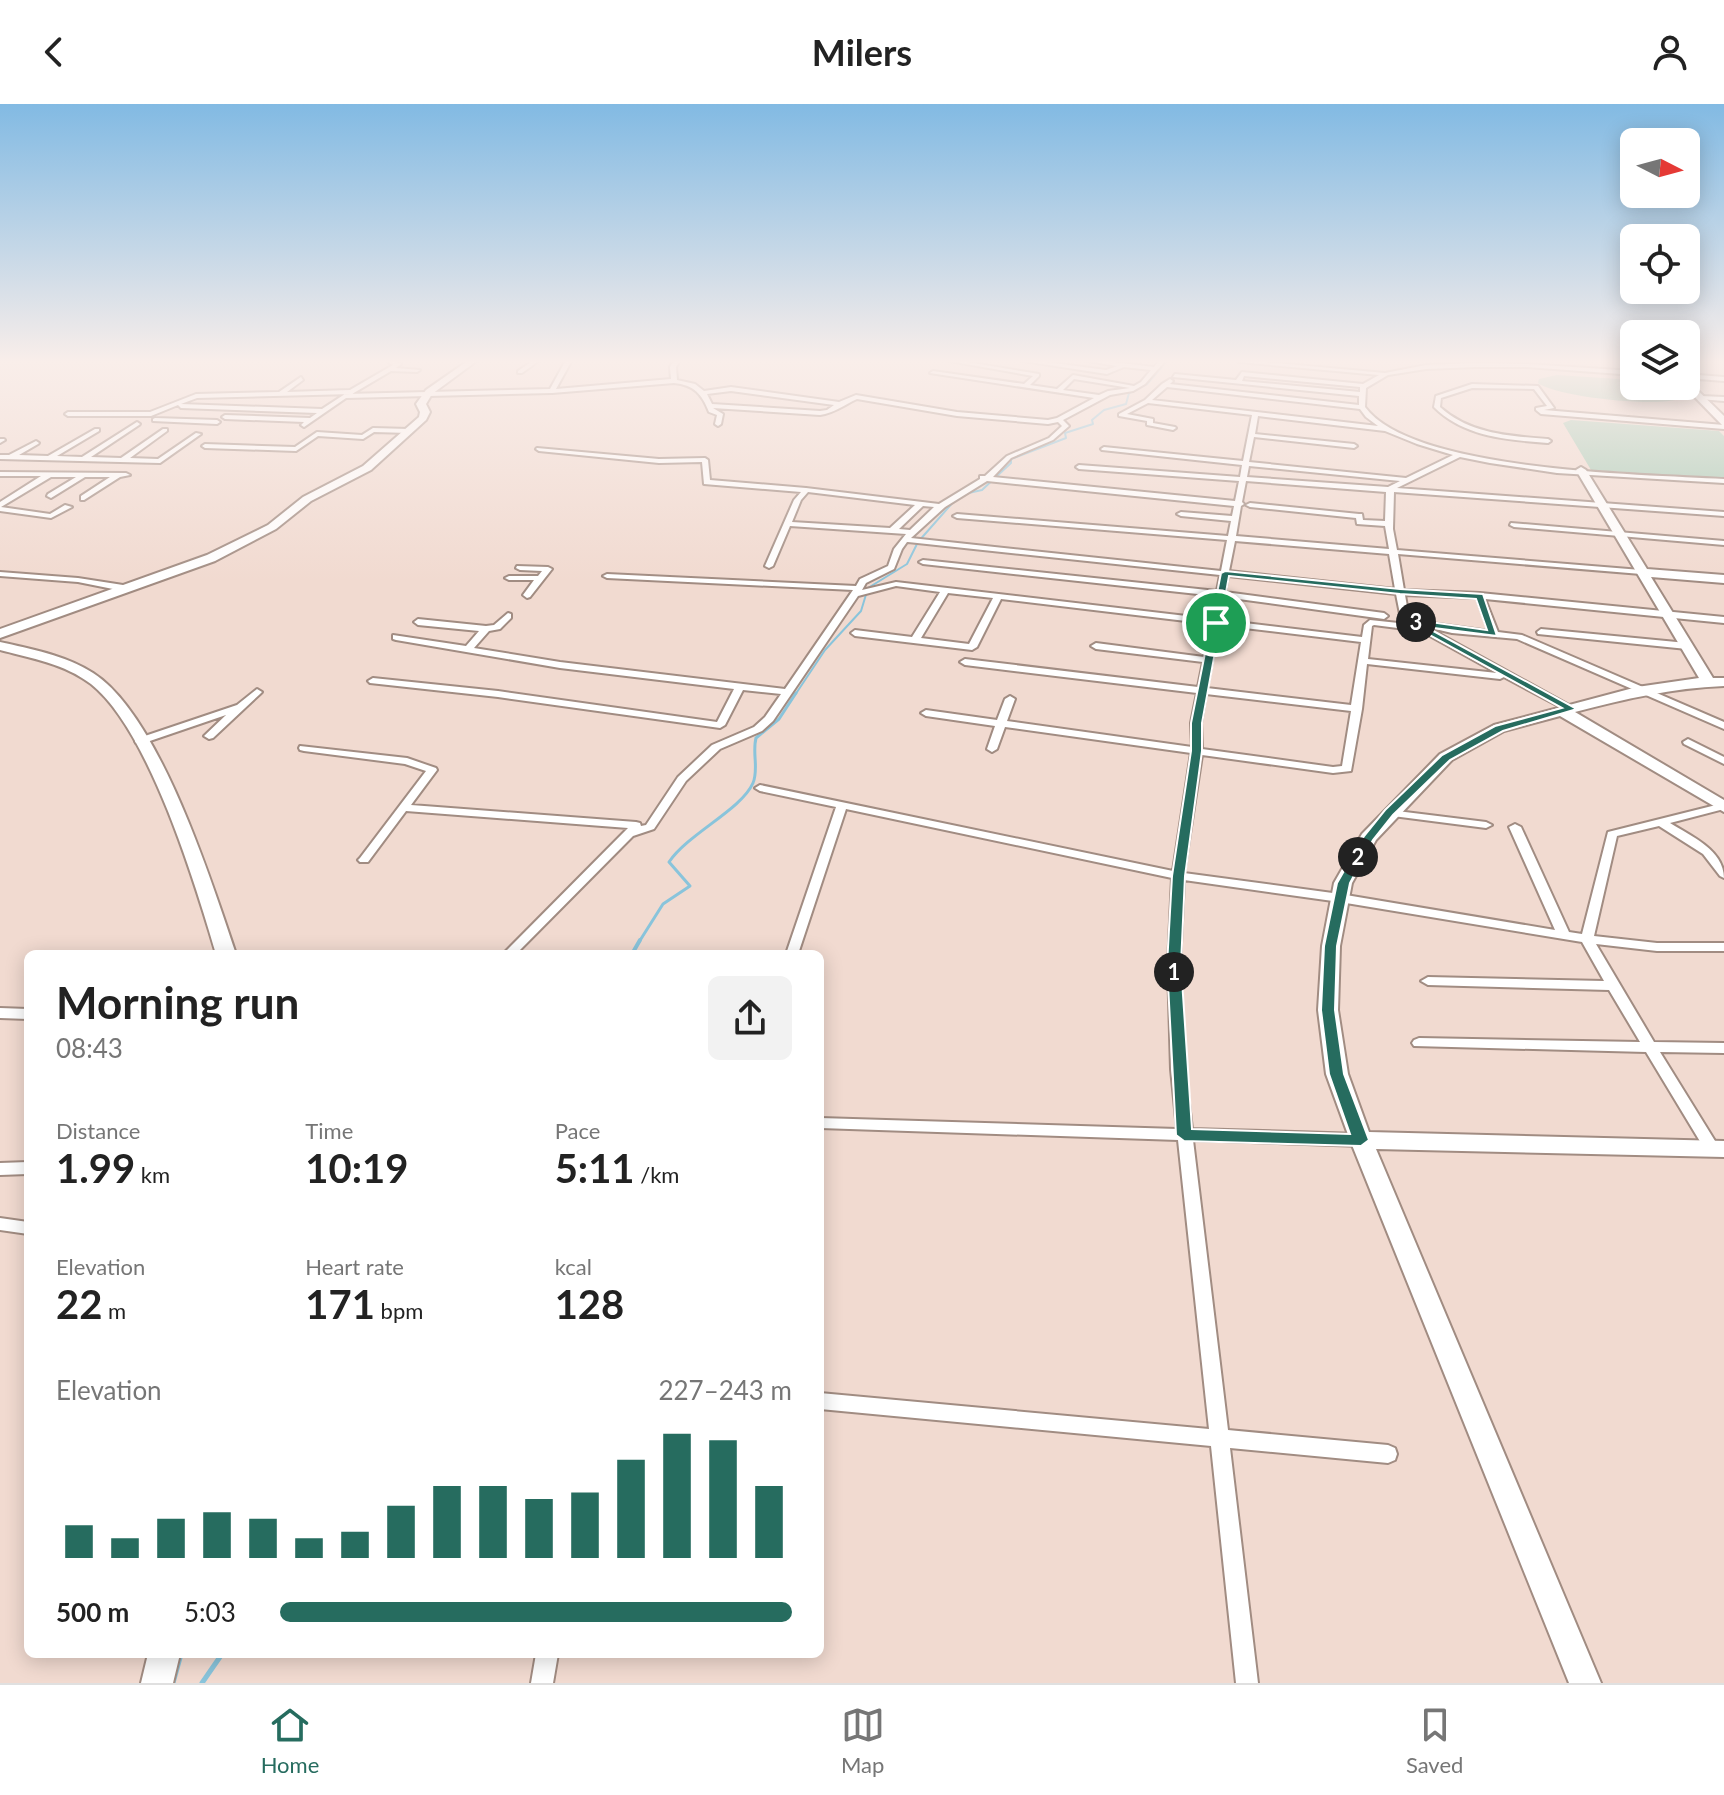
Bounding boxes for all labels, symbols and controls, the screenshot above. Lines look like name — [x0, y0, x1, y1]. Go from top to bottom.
icon: back — [32, 30, 76, 74]
text: Milers — [812, 30, 912, 74]
icon: person — [1648, 30, 1692, 74]
north arrow — [1620, 128, 1700, 208]
map controls — [1620, 128, 1700, 400]
button: locate — [1620, 224, 1700, 304]
button: layers — [1620, 320, 1700, 400]
pin — [1182, 589, 1250, 657]
icon: arrive — [1194, 601, 1238, 645]
pin: 3 — [1396, 602, 1436, 642]
text: 3 — [1410, 608, 1422, 635]
pin: 2 — [1338, 837, 1378, 877]
text: 2 — [1352, 843, 1364, 870]
pin: 1 — [1154, 952, 1194, 992]
text: 1 — [1168, 958, 1180, 985]
text: Morning run — [56, 976, 299, 1028]
button: share — [708, 976, 792, 1060]
text: 08:43 — [56, 1032, 123, 1064]
text: Distance — [56, 1117, 140, 1144]
text: Time — [305, 1117, 353, 1144]
text: Pace — [555, 1117, 600, 1144]
text: 1.99 — [56, 1144, 135, 1192]
text: 10:19 — [305, 1144, 408, 1192]
text: 5:11 — [555, 1144, 635, 1192]
text: km — [135, 1161, 170, 1188]
text: /km — [635, 1161, 679, 1188]
text: Elevation — [56, 1253, 145, 1280]
text: Heart rate — [305, 1253, 404, 1280]
text: kcal — [555, 1253, 592, 1280]
text: 22 — [56, 1280, 102, 1328]
text: 171 — [305, 1280, 375, 1328]
text: 128 — [555, 1280, 624, 1328]
text: m — [102, 1297, 126, 1324]
text: bpm — [375, 1297, 423, 1324]
text: Elevation — [56, 1374, 162, 1406]
text: 227–243 m — [658, 1374, 792, 1406]
text: 500 m — [56, 1596, 129, 1628]
text: 5:03 — [184, 1596, 236, 1628]
tab: Home — [261, 1703, 319, 1778]
tab: Map — [841, 1703, 885, 1778]
tab: Saved — [1406, 1703, 1463, 1778]

